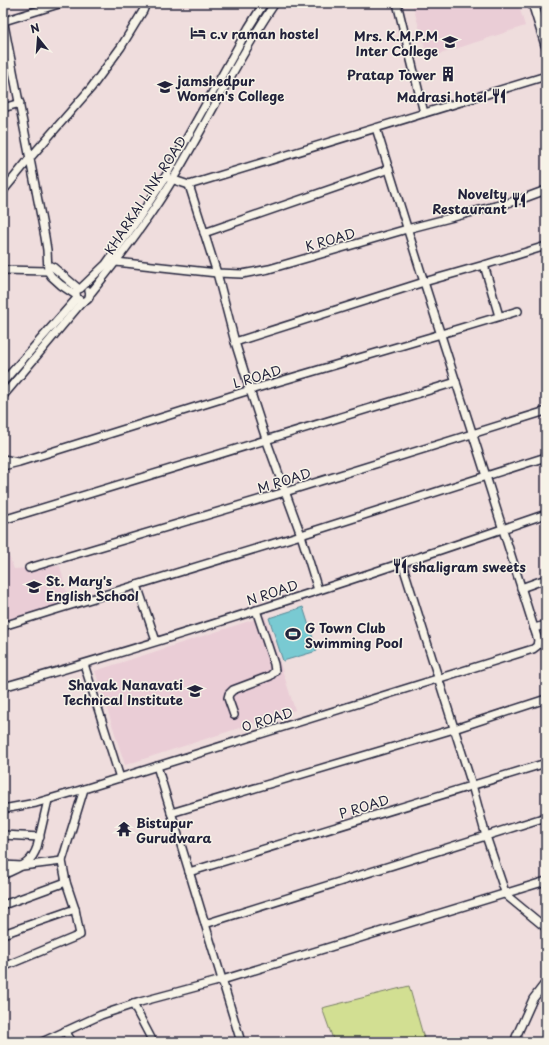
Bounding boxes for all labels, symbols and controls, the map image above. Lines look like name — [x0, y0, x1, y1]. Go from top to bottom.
north arrow — [18, 18, 58, 58]
text: N — [28, 18, 42, 37]
hotel icon: c.v raman hostel — [189, 24, 207, 42]
place label: c.v raman hostel — [210, 24, 319, 43]
place label: Mrs. K.M.P.M Inter College — [354, 26, 438, 60]
school or university icon: Mrs. K.M.P.M Inter College — [441, 33, 459, 51]
place label: Pratap Tower — [347, 65, 437, 84]
building icon: Pratap Tower — [439, 65, 457, 83]
place label: jamshedpur Women's College — [175, 71, 284, 105]
school or university icon: jamshedpur Women's College — [156, 78, 174, 96]
place label: Madrasi hotel — [397, 87, 487, 106]
restaurant icon: Madrasi hotel — [490, 87, 508, 105]
street label: KHARKAI LINK ROAD — [100, 132, 191, 258]
place label: Novelty Restaurant — [432, 184, 507, 218]
restaurant icon: Novelty Restaurant — [510, 191, 528, 209]
street label: K ROAD — [303, 223, 358, 255]
street label: L ROAD — [230, 360, 284, 392]
street label: M ROAD — [255, 463, 313, 497]
restaurant icon: shaligram sweets — [391, 557, 409, 575]
place label: shaligram sweets — [412, 557, 526, 576]
place label: St. Mary's English School — [46, 571, 139, 605]
street label: N ROAD — [244, 575, 300, 609]
school or university icon: St. Mary's English School — [25, 578, 43, 596]
place label: G Town Club Swimming Pool — [305, 618, 403, 652]
sports icon: G Town Club Swimming Pool — [284, 625, 302, 643]
place label: Shavak Nanavati Technical Institute — [63, 675, 183, 709]
school or university icon: Shavak Nanavati Technical Institute — [186, 682, 204, 700]
street label: O ROAD — [239, 702, 295, 736]
street label: P ROAD — [337, 789, 391, 823]
place label: Bistupur Gurudwara — [136, 813, 211, 847]
temple icon: Bistupur Gurudwara — [115, 820, 133, 838]

